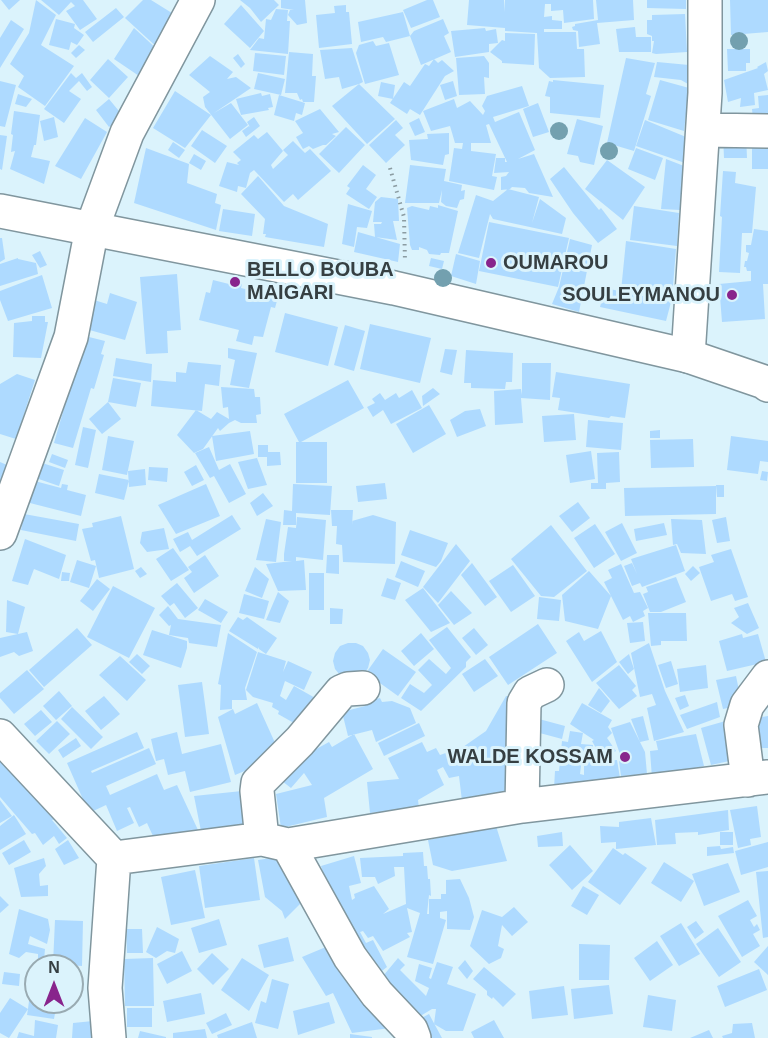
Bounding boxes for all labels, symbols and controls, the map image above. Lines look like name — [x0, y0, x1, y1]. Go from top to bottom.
place label: OUMAROU — [503, 251, 609, 275]
marker: OUMAROU — [484, 256, 498, 270]
place label: BELLO BOUBA MAIGARI — [247, 258, 394, 305]
marker: BELLO BOUBA MAIGARI — [228, 275, 242, 289]
place label: SOULEYMANOU — [562, 283, 720, 307]
marker: SOULEYMANOU — [725, 288, 739, 302]
place label: WALDE KOSSAM — [447, 745, 613, 769]
marker: WALDE KOSSAM — [618, 750, 632, 764]
north arrow — [24, 954, 84, 1014]
text: N — [48, 959, 60, 976]

